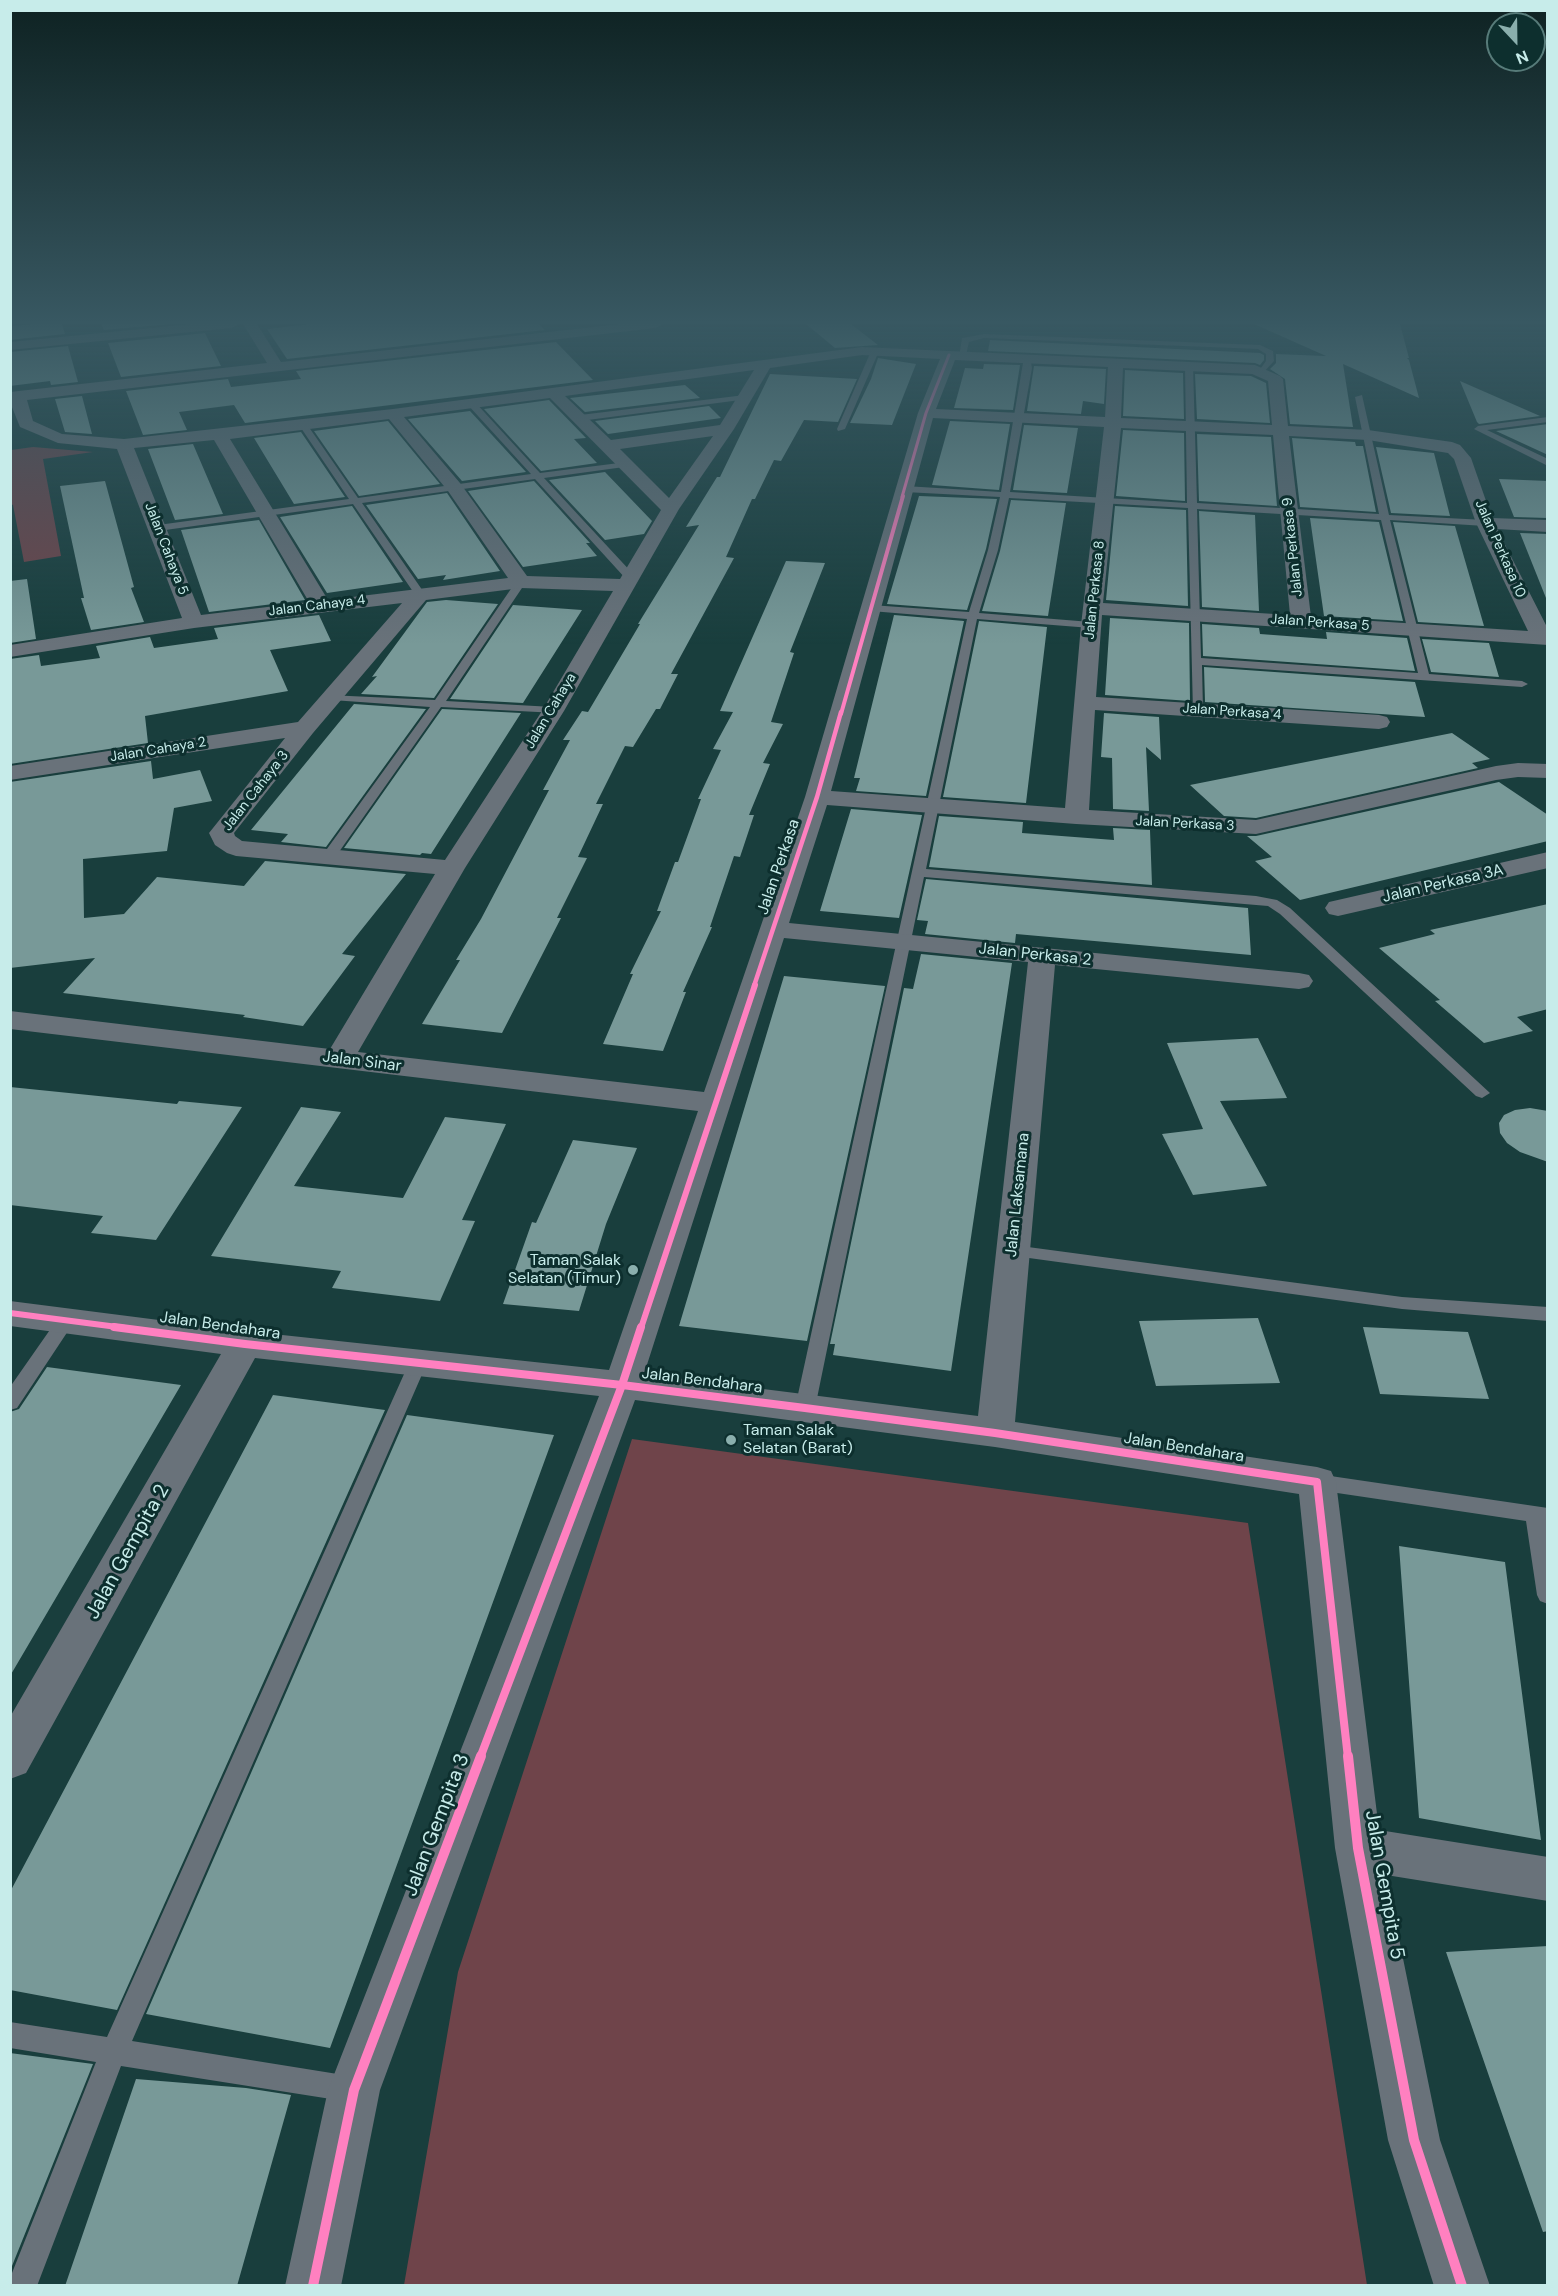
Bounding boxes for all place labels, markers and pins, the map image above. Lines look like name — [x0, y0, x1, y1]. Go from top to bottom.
place label: Taman Salak Selatan (Timur) — [508, 1251, 621, 1289]
marker: Taman Salak Selatan (Timur) — [626, 1263, 640, 1277]
place label: Taman Salak Selatan (Barat) — [743, 1421, 853, 1459]
marker: Taman Salak Selatan (Barat) — [724, 1433, 738, 1447]

